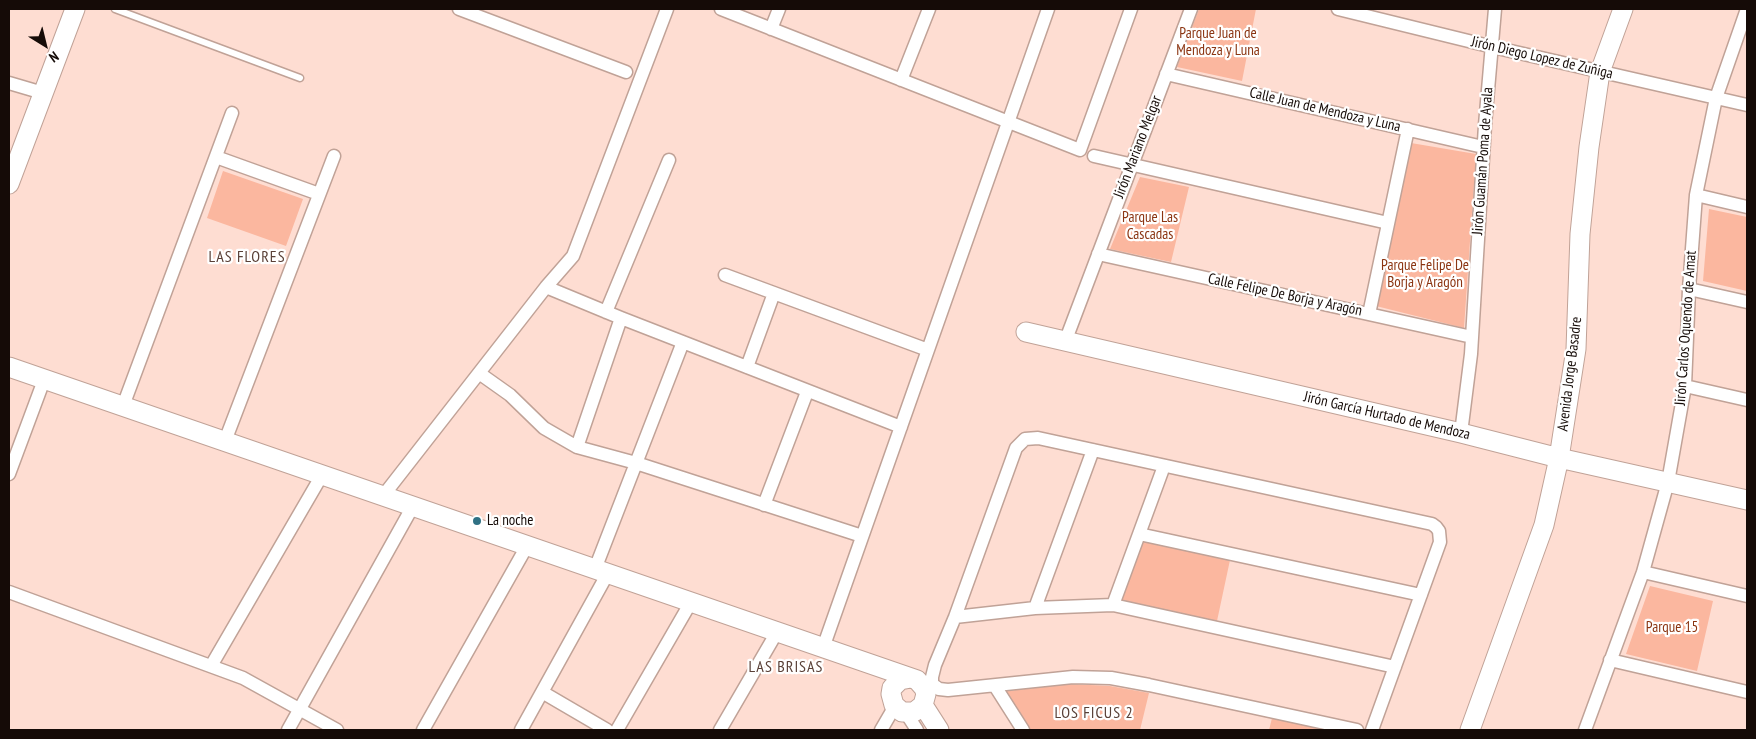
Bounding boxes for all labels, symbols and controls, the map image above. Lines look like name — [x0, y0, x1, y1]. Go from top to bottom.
north arrow — [20, 20, 70, 70]
park label: Parque Juan de Mendoza y Luna — [1176, 25, 1260, 60]
street label: Jirón Diego Lopez de Zuñiga — [1469, 33, 1615, 83]
text: N — [45, 48, 62, 67]
street label: Calle Juan de Mendoza y Luna — [1248, 84, 1402, 136]
street label: Jirón Guamán Poma de Ayala — [1469, 87, 1497, 235]
street label: Jirón Mariano Melgar — [1110, 93, 1166, 201]
park label: Parque Las Cascadas — [1122, 209, 1178, 244]
district label: LAS FLORES — [207, 247, 287, 267]
street label: Jirón Carlos Oquendo de Amat — [1672, 250, 1700, 406]
park label: Parque Felipe De Borja y Aragón — [1381, 257, 1469, 292]
street label: Calle Felipe De Borja y Aragón — [1206, 270, 1364, 320]
street label: Avenida Jorge Basadre — [1554, 316, 1586, 432]
street label: Jirón García Hurtado de Mendoza — [1302, 388, 1472, 444]
place label: La noche — [487, 512, 533, 530]
marker: La noche — [471, 515, 483, 527]
park label: Parque 15 — [1646, 619, 1698, 637]
district label: LAS BRISAS — [747, 657, 825, 677]
district label: LOS FICUS 2 — [1053, 703, 1135, 723]

